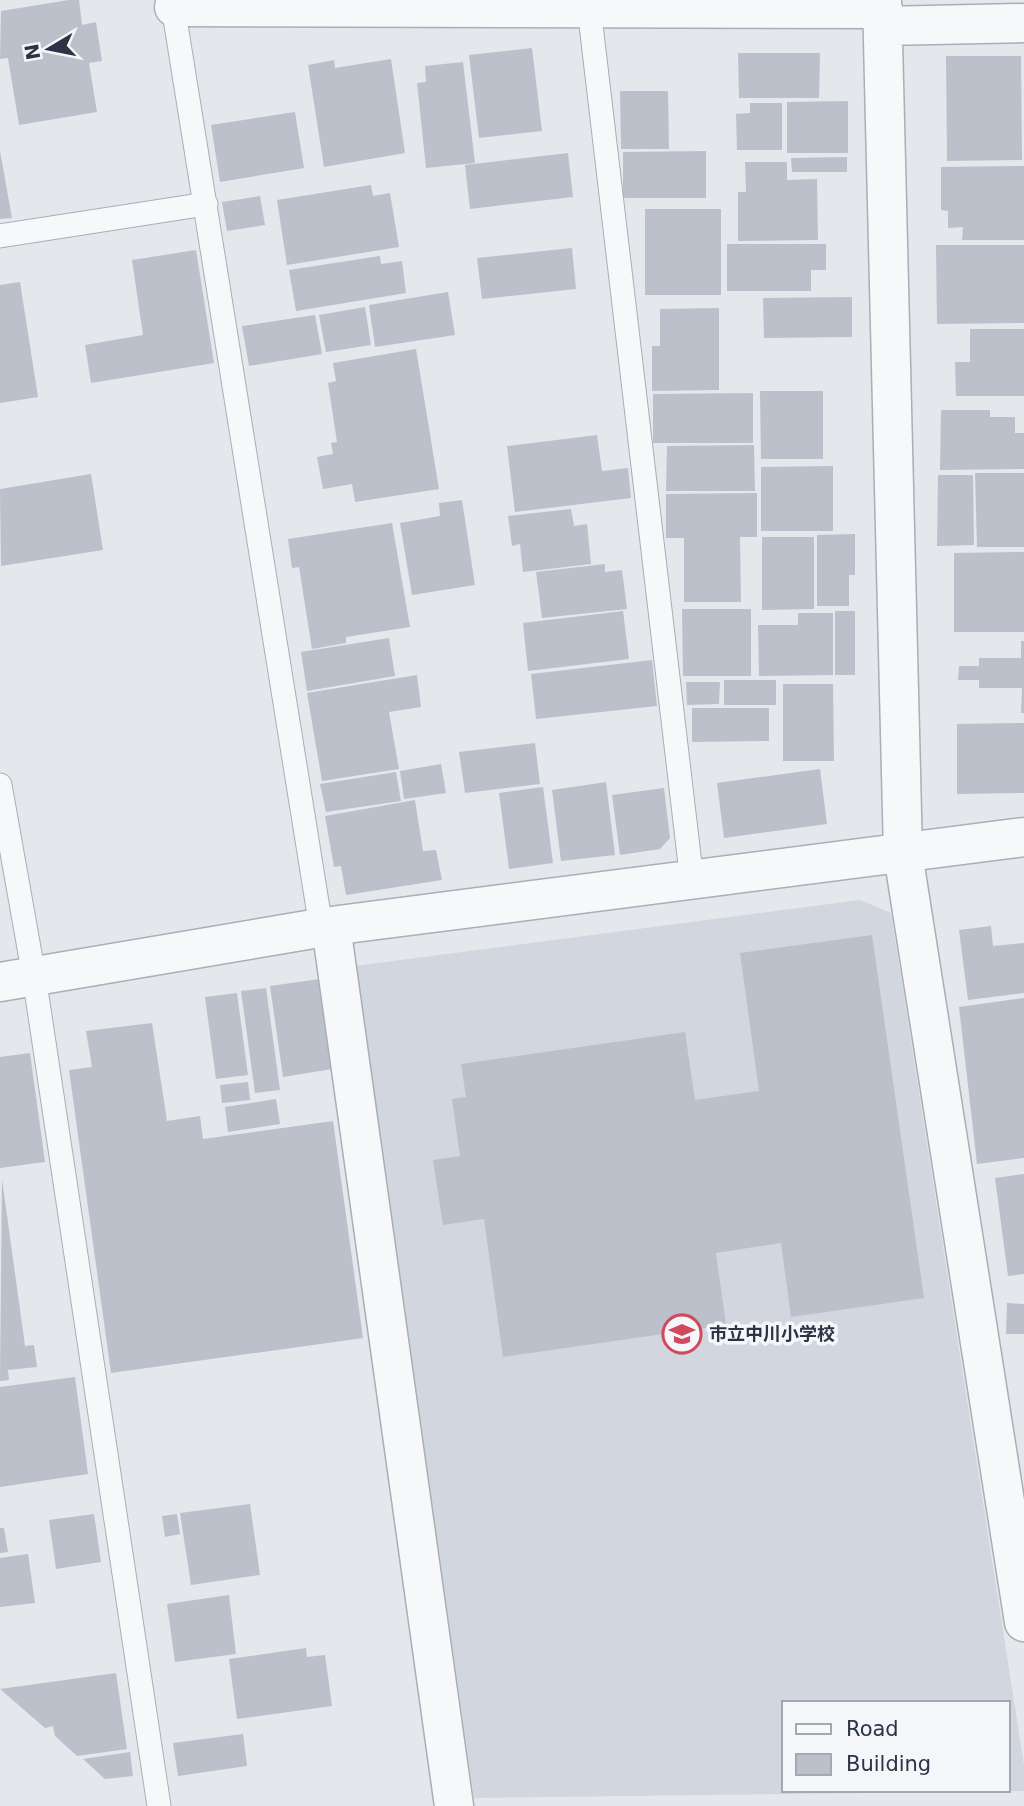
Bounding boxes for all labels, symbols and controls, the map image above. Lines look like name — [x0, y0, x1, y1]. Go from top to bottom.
north arrow — [14, 14, 84, 84]
text: N — [20, 42, 44, 62]
school or university icon: 市立中川小学校 — [661, 1313, 703, 1355]
place label: 市立中川小学校 — [709, 1323, 835, 1344]
legend — [782, 1701, 1010, 1792]
text: Road — [846, 1717, 899, 1741]
text: Building — [846, 1752, 931, 1776]

